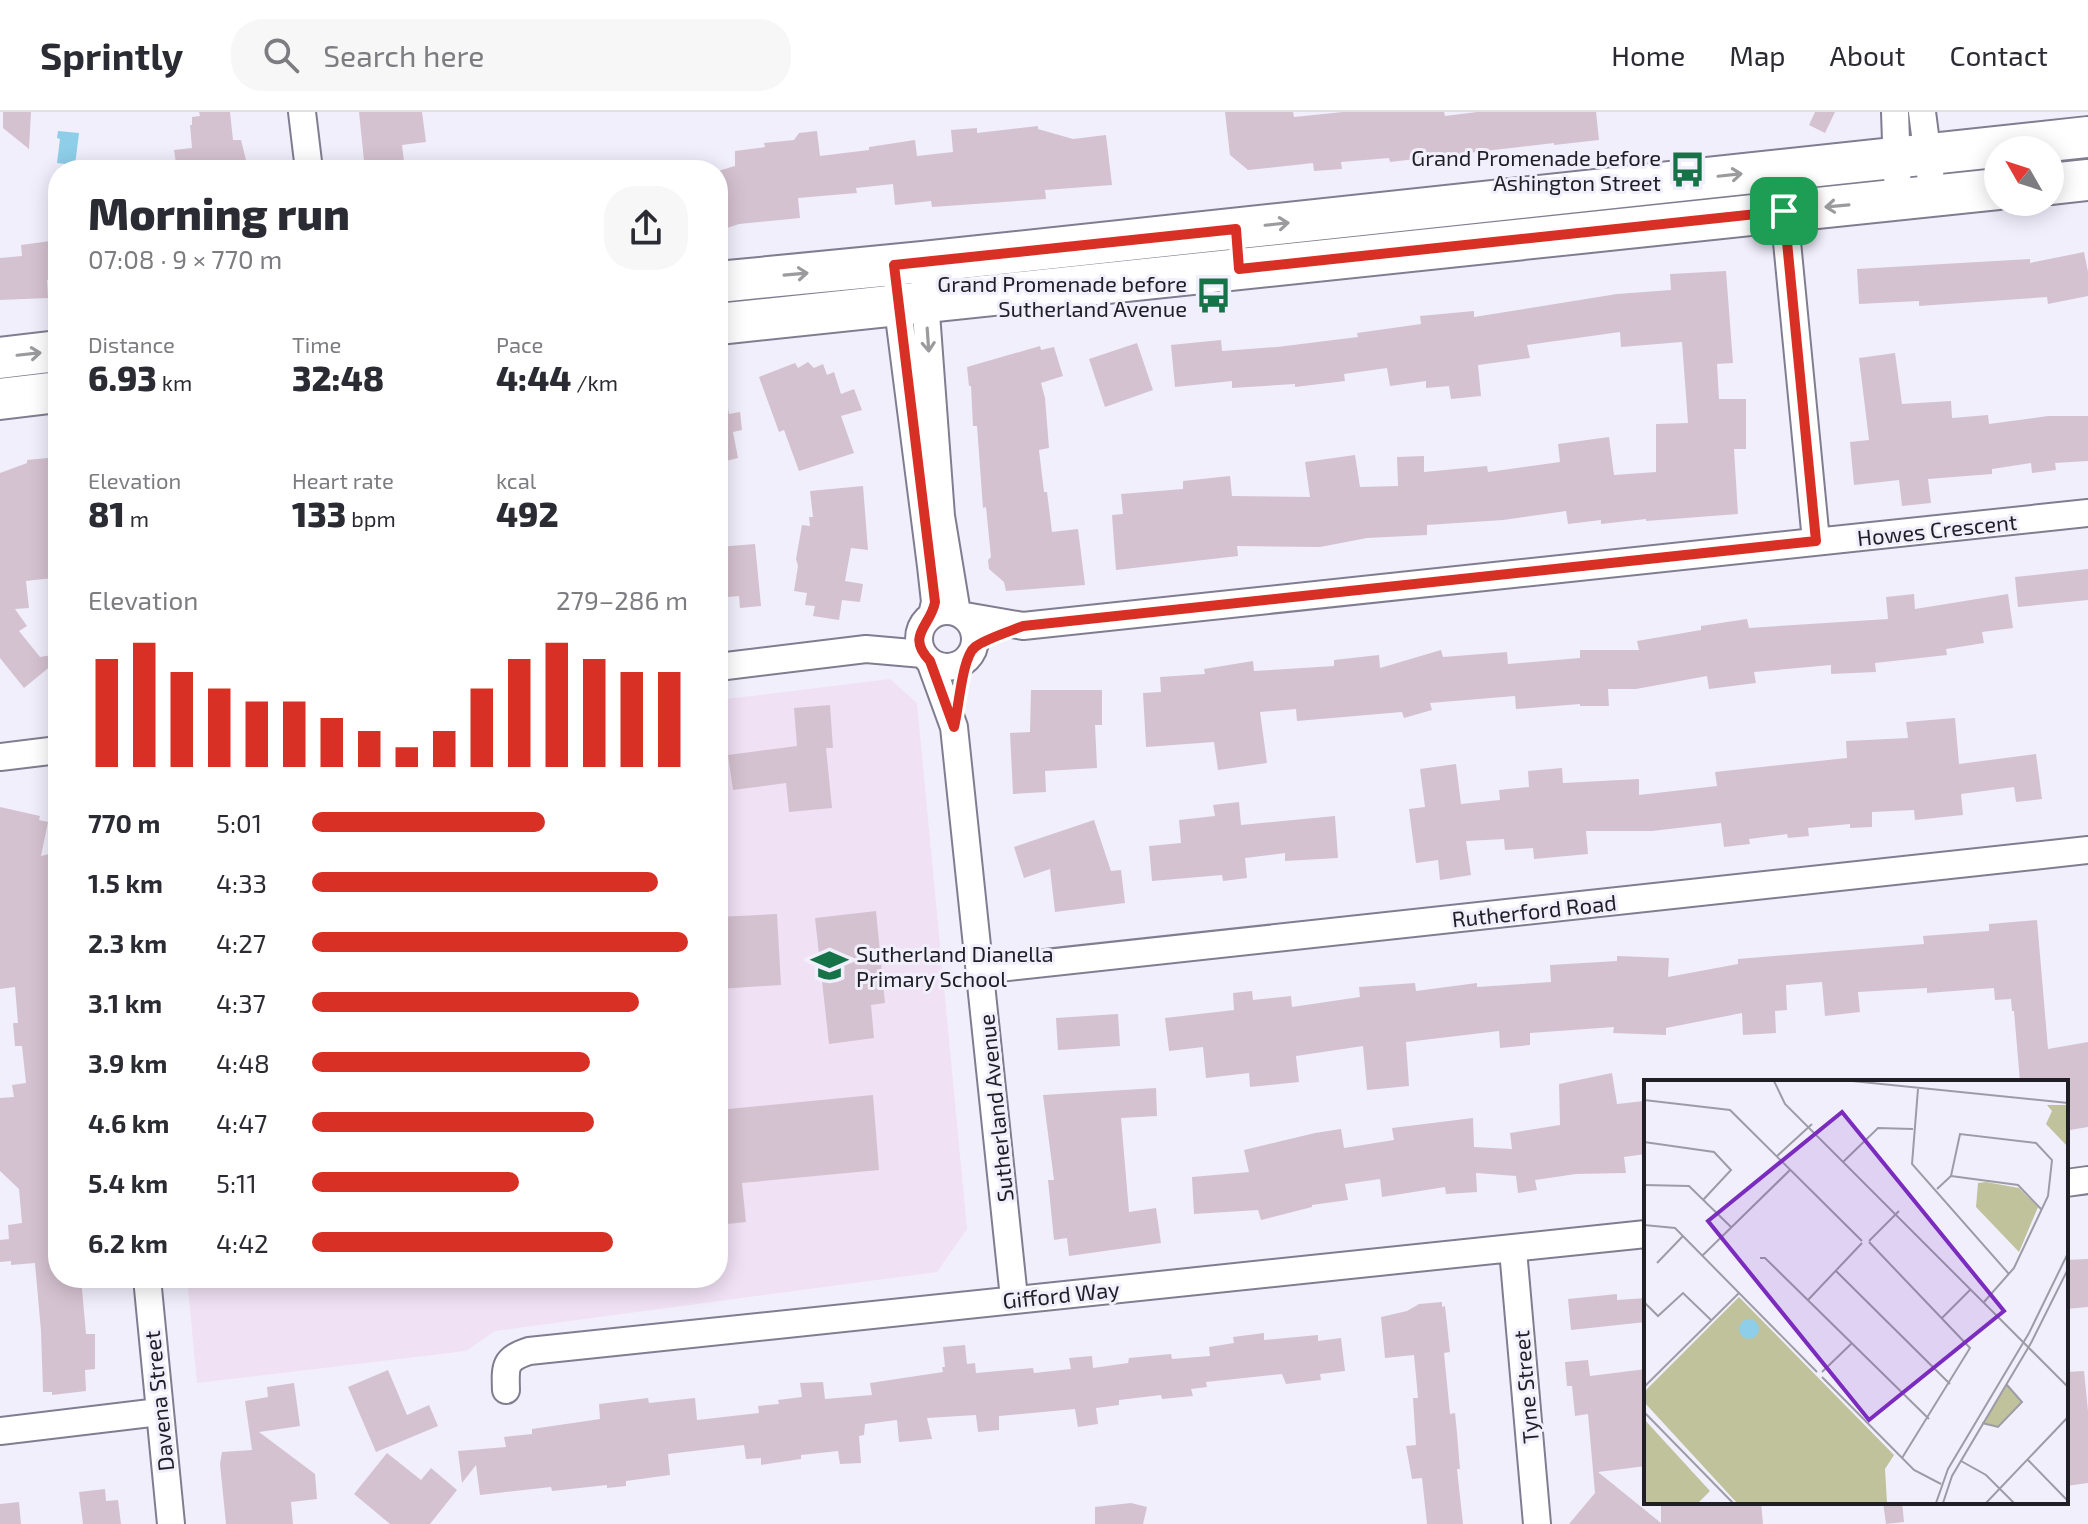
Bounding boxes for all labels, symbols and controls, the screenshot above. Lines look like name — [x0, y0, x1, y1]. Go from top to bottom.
search box — [231, 19, 791, 91]
text: Sprintly — [40, 32, 183, 78]
icon: search — [259, 33, 303, 77]
text: Search here — [323, 37, 484, 73]
text: Home — [1611, 38, 1685, 72]
text: Map — [1729, 38, 1786, 72]
text: About — [1830, 38, 1905, 72]
text: Contact — [1949, 38, 2048, 72]
north arrow — [1984, 136, 2064, 216]
map controls — [1984, 136, 2064, 216]
place label: Grand Promenade before Ashington Street — [1411, 144, 1661, 195]
bus stop icon: Grand Promenade before Ashington Street — [1668, 151, 1706, 189]
one-way arrow — [1716, 167, 1743, 182]
pin — [1750, 177, 1818, 245]
text: Morning run — [88, 186, 350, 239]
button: share — [604, 186, 688, 270]
icon: arrive — [1762, 189, 1806, 233]
one-way arrow — [1824, 199, 1851, 214]
one-way arrow — [1263, 217, 1290, 232]
text: 07:08 · 9 × 770 m — [88, 243, 282, 274]
one-way arrow — [782, 267, 809, 282]
place label: Grand Promenade before Sutherland Avenue — [937, 270, 1187, 321]
bus stop icon: Grand Promenade before Sutherland Avenue — [1194, 277, 1232, 315]
one-way arrow — [921, 326, 936, 353]
text: Distance — [88, 331, 175, 357]
text: Time — [292, 331, 341, 357]
text: Pace — [496, 331, 543, 357]
one-way arrow — [15, 347, 42, 362]
text: 6.93 — [88, 357, 157, 398]
text: 32:48 — [292, 357, 384, 398]
text: 4:44 — [496, 357, 571, 398]
text: km — [157, 369, 192, 395]
text: /km — [571, 369, 618, 395]
text: Elevation — [88, 467, 181, 493]
text: Heart rate — [292, 467, 394, 493]
text: kcal — [496, 467, 536, 493]
text: 81 — [88, 493, 125, 534]
text: 133 — [292, 493, 346, 534]
text: 492 — [496, 493, 559, 534]
text: m — [125, 505, 149, 531]
text: bpm — [346, 505, 396, 531]
street label: Howes Crescent — [1856, 508, 2018, 550]
text: Elevation — [88, 584, 198, 615]
text: 279–286 m — [556, 584, 688, 615]
text: 770 m — [88, 807, 160, 838]
text: 5:01 — [216, 807, 262, 838]
text: 1.5 km — [88, 867, 163, 898]
text: 4:33 — [216, 867, 267, 898]
street label: Rutherford Road — [1450, 888, 1618, 932]
text: 2.3 km — [88, 927, 167, 958]
text: 4:27 — [216, 927, 266, 958]
place label: Sutherland Dianella Primary School — [856, 940, 1053, 991]
school or university icon: Sutherland Dianella Primary School — [811, 947, 849, 985]
text: 3.1 km — [88, 987, 162, 1018]
text: 4:37 — [216, 987, 266, 1018]
street label: Sutherland Avenue — [972, 1013, 1018, 1203]
text: 3.9 km — [88, 1047, 167, 1078]
text: 4:48 — [216, 1047, 270, 1078]
inset map — [1644, 1080, 2068, 1504]
text: 4.6 km — [88, 1107, 169, 1138]
text: 4:47 — [216, 1107, 267, 1138]
text: 5.4 km — [88, 1167, 168, 1198]
text: 5:11 — [216, 1167, 257, 1198]
text: 6.2 km — [88, 1227, 168, 1258]
text: 4:42 — [216, 1227, 269, 1258]
street label: Gifford Way — [1001, 1275, 1121, 1313]
street label: Tyne Street — [1507, 1329, 1543, 1445]
street label: Davena Street — [138, 1330, 178, 1472]

